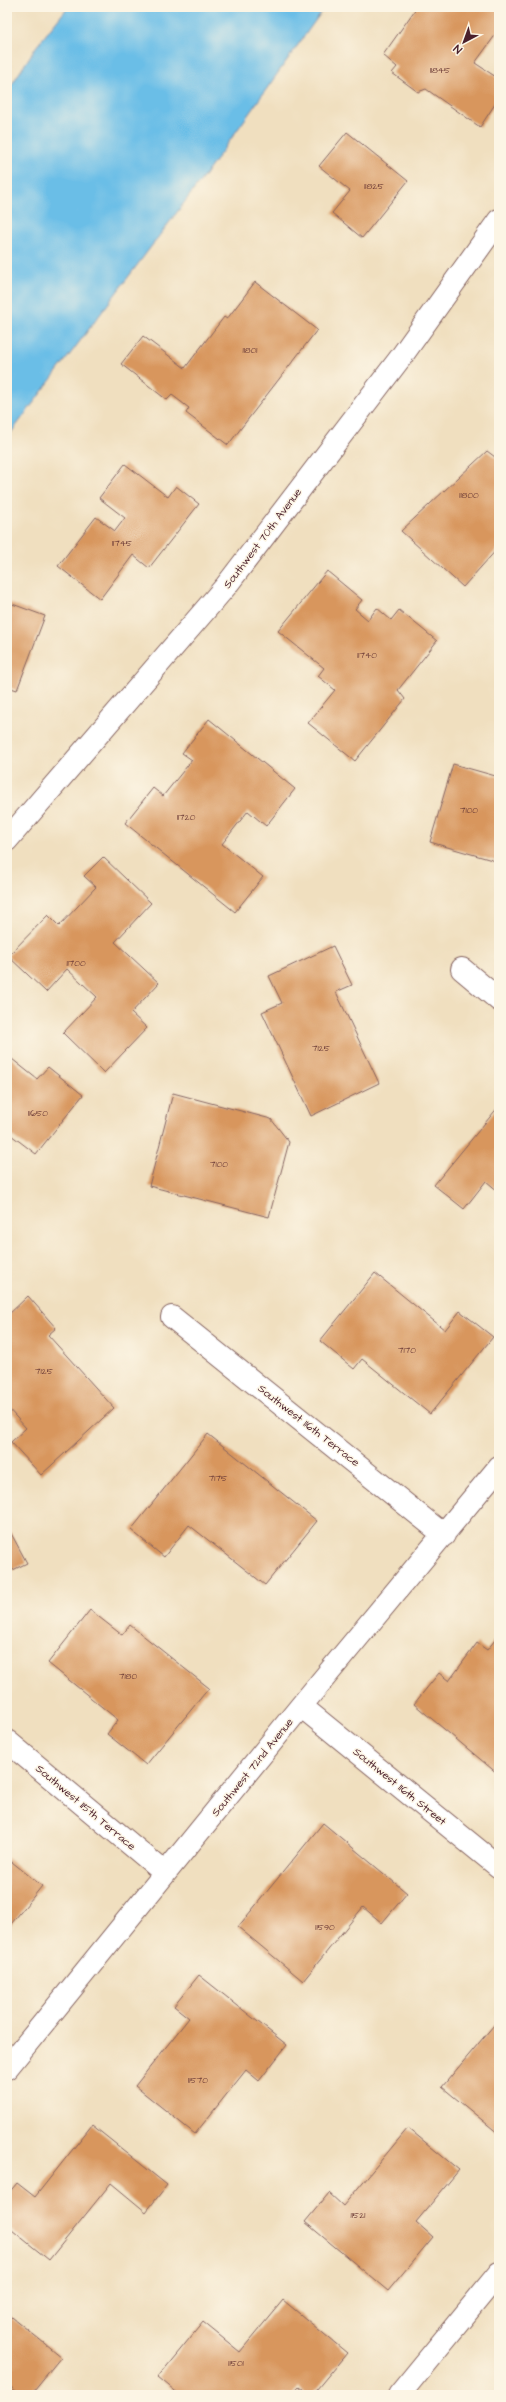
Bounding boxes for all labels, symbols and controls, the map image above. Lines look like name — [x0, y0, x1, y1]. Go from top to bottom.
north arrow — [444, 22, 484, 62]
text: N — [450, 41, 465, 57]
house number: 11845 — [430, 64, 451, 77]
house number: 11825 — [364, 180, 384, 193]
house number: 11801 — [243, 344, 257, 357]
street label: Southwest 70th Avenue — [220, 485, 305, 591]
house number: 11800 — [459, 489, 479, 502]
house number: 11745 — [112, 537, 133, 550]
house number: 11740 — [357, 649, 377, 662]
house number: 7100 — [460, 804, 478, 817]
house number: 11720 — [177, 811, 196, 824]
house number: 11700 — [66, 957, 86, 970]
house number: 7125 — [312, 1042, 331, 1055]
house number: 11650 — [28, 1107, 48, 1120]
house number: 7100 — [210, 1158, 228, 1171]
house number: 7170 — [398, 1344, 416, 1357]
house number: 7125 — [35, 1365, 54, 1378]
street label: Southwest 116th Terrace — [255, 1381, 363, 1470]
house number: 7175 — [209, 1472, 228, 1485]
house number: 7180 — [119, 1670, 137, 1683]
street label: Southwest 72nd Avenue — [208, 1715, 297, 1820]
street label: Southwest 116th Street — [350, 1744, 450, 1829]
street label: Southwest 115th Terrace — [32, 1761, 139, 1854]
house number: 11590 — [315, 1921, 335, 1934]
house number: 11570 — [188, 2074, 208, 2087]
house number: 11521 — [351, 2209, 365, 2222]
house number: 11501 — [228, 2357, 244, 2370]

